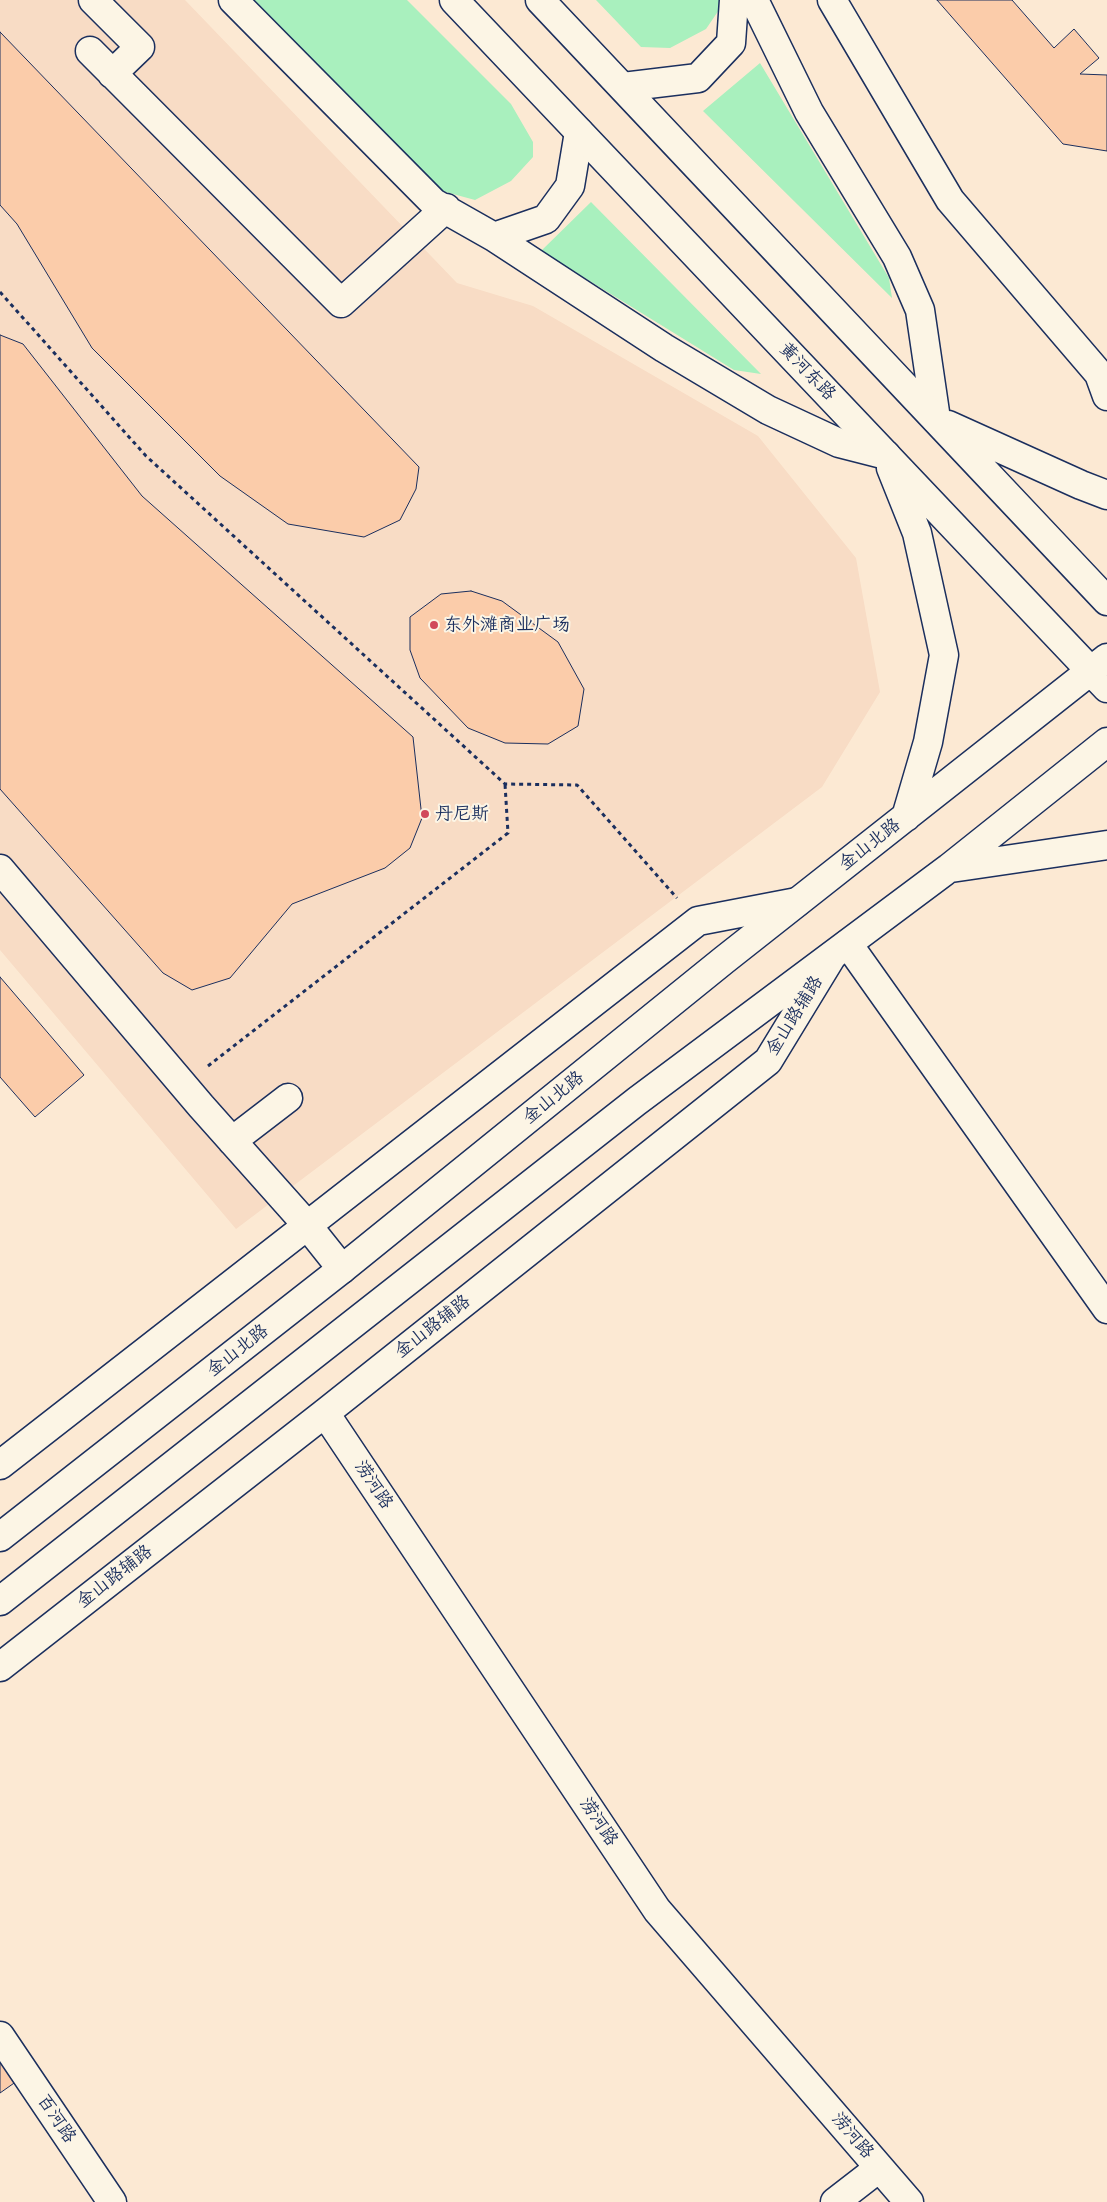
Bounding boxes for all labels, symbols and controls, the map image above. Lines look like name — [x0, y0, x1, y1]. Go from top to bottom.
street label: 黄河东路 — [774, 339, 840, 405]
place label: 东外滩商业广场 — [444, 614, 570, 636]
marker: 东外滩商业广场 — [428, 619, 440, 631]
place label: 丹尼斯 — [435, 803, 489, 825]
marker: 丹尼斯 — [419, 808, 431, 820]
street label: 金山北路 — [835, 814, 905, 876]
street label: 金山路辅路 — [762, 972, 828, 1060]
street label: 金山北路 — [519, 1067, 589, 1129]
street label: 金山路辅路 — [391, 1291, 475, 1363]
street label: 金山北路 — [203, 1320, 273, 1382]
street label: 涝河路 — [349, 1457, 397, 1513]
street label: 金山路辅路 — [73, 1541, 157, 1613]
street label: 涝河路 — [574, 1794, 622, 1850]
street label: 百河路 — [32, 2091, 80, 2147]
street label: 涝河路 — [826, 2109, 878, 2163]

